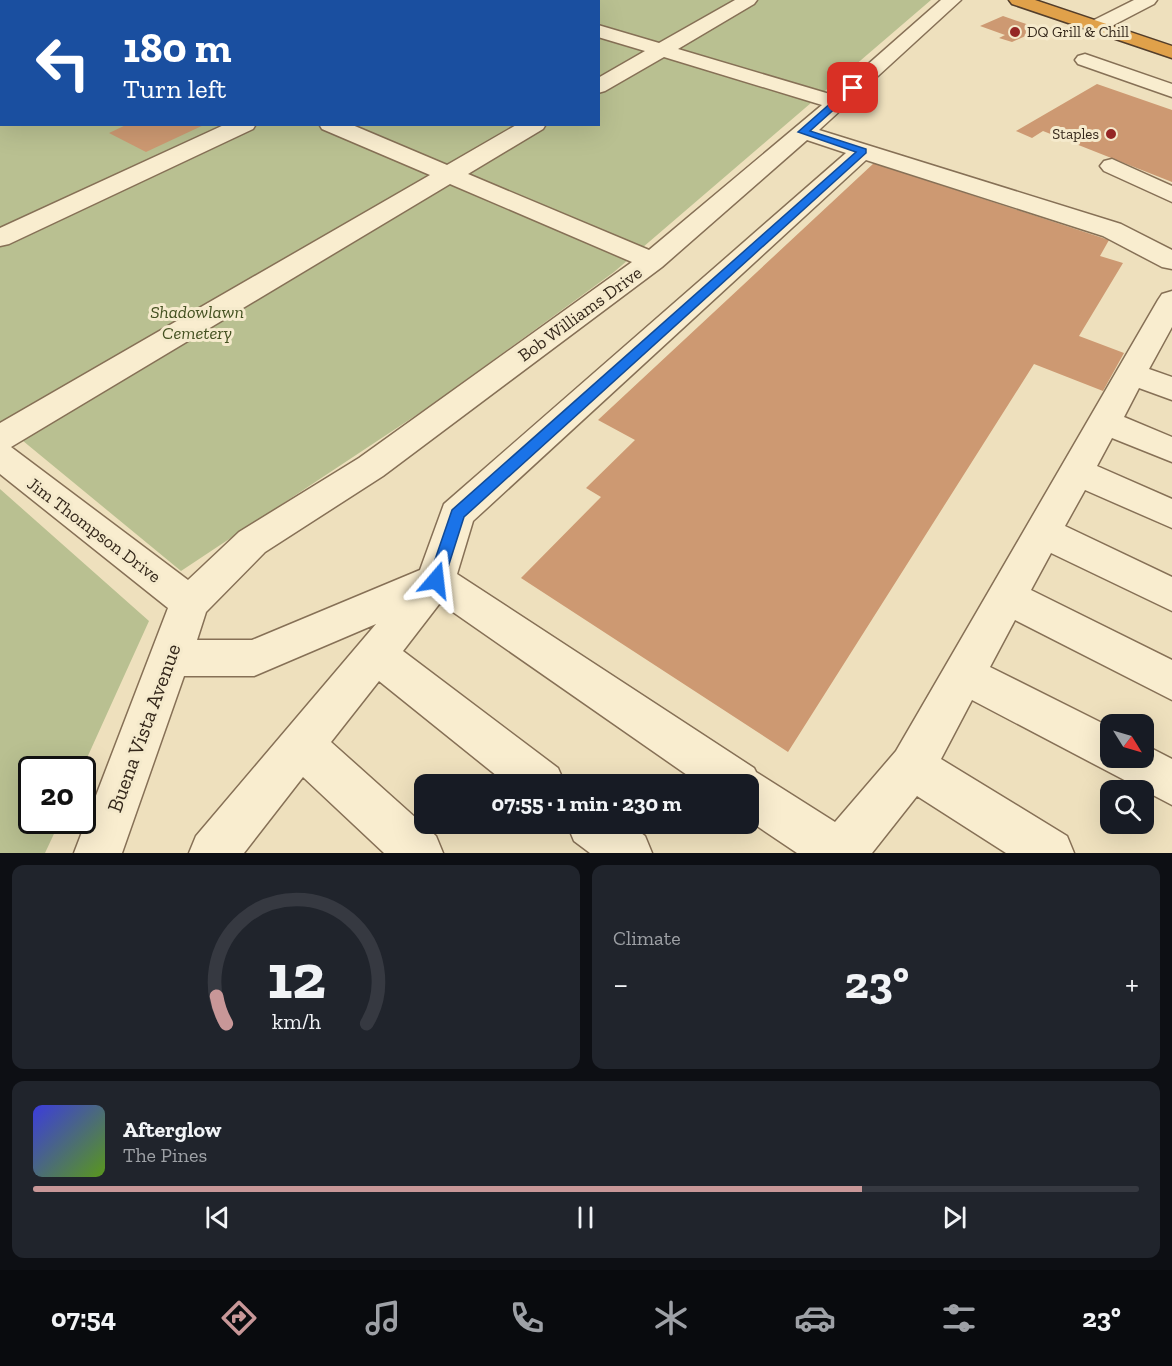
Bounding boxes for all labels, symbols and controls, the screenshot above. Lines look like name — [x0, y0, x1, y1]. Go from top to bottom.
text: 180 m — [123, 22, 231, 73]
place label: DQ Grill & Chill — [1027, 23, 1129, 41]
icon: left — [24, 24, 102, 102]
marker: DQ Grill & Chill — [1008, 25, 1022, 39]
pin — [827, 62, 878, 113]
icon: arrive — [836, 71, 869, 104]
text: Turn left — [123, 73, 226, 105]
place label: Staples — [1052, 125, 1099, 143]
marker: Staples — [1104, 127, 1118, 141]
street label: Bob Williams Drive — [514, 262, 646, 366]
park label: Shadowlawn Cemetery — [150, 301, 244, 344]
street label: Jim Thompson Drive — [23, 472, 165, 588]
position arrow — [404, 548, 468, 612]
street label: Buena Vista Avenue — [101, 640, 186, 815]
north arrow — [1100, 714, 1154, 768]
map controls — [1100, 714, 1154, 834]
speed limit sign: 20 — [18, 756, 96, 834]
button: search — [1100, 780, 1154, 834]
text: 07:55 · 1 min · 230 m — [491, 790, 682, 817]
text: Climate — [613, 926, 681, 950]
text: 12 — [267, 939, 325, 1014]
text: 23° — [845, 956, 909, 1010]
text: − — [613, 964, 628, 1003]
text: + — [1125, 964, 1139, 1003]
text: km/h — [272, 1009, 320, 1034]
text: Afterglow — [123, 1116, 221, 1143]
text: The Pines — [123, 1143, 207, 1167]
icon: previous — [201, 1201, 234, 1234]
icon: pause — [569, 1201, 602, 1234]
icon: next — [938, 1201, 971, 1234]
icon: directions — [218, 1297, 260, 1339]
icon: music — [362, 1297, 404, 1339]
icon: phone — [506, 1297, 548, 1339]
icon: climate — [650, 1297, 692, 1339]
icon: car — [794, 1297, 836, 1339]
icon: filters — [938, 1297, 980, 1339]
text: 07:54 — [51, 1302, 116, 1334]
text: 23° — [1082, 1302, 1121, 1334]

